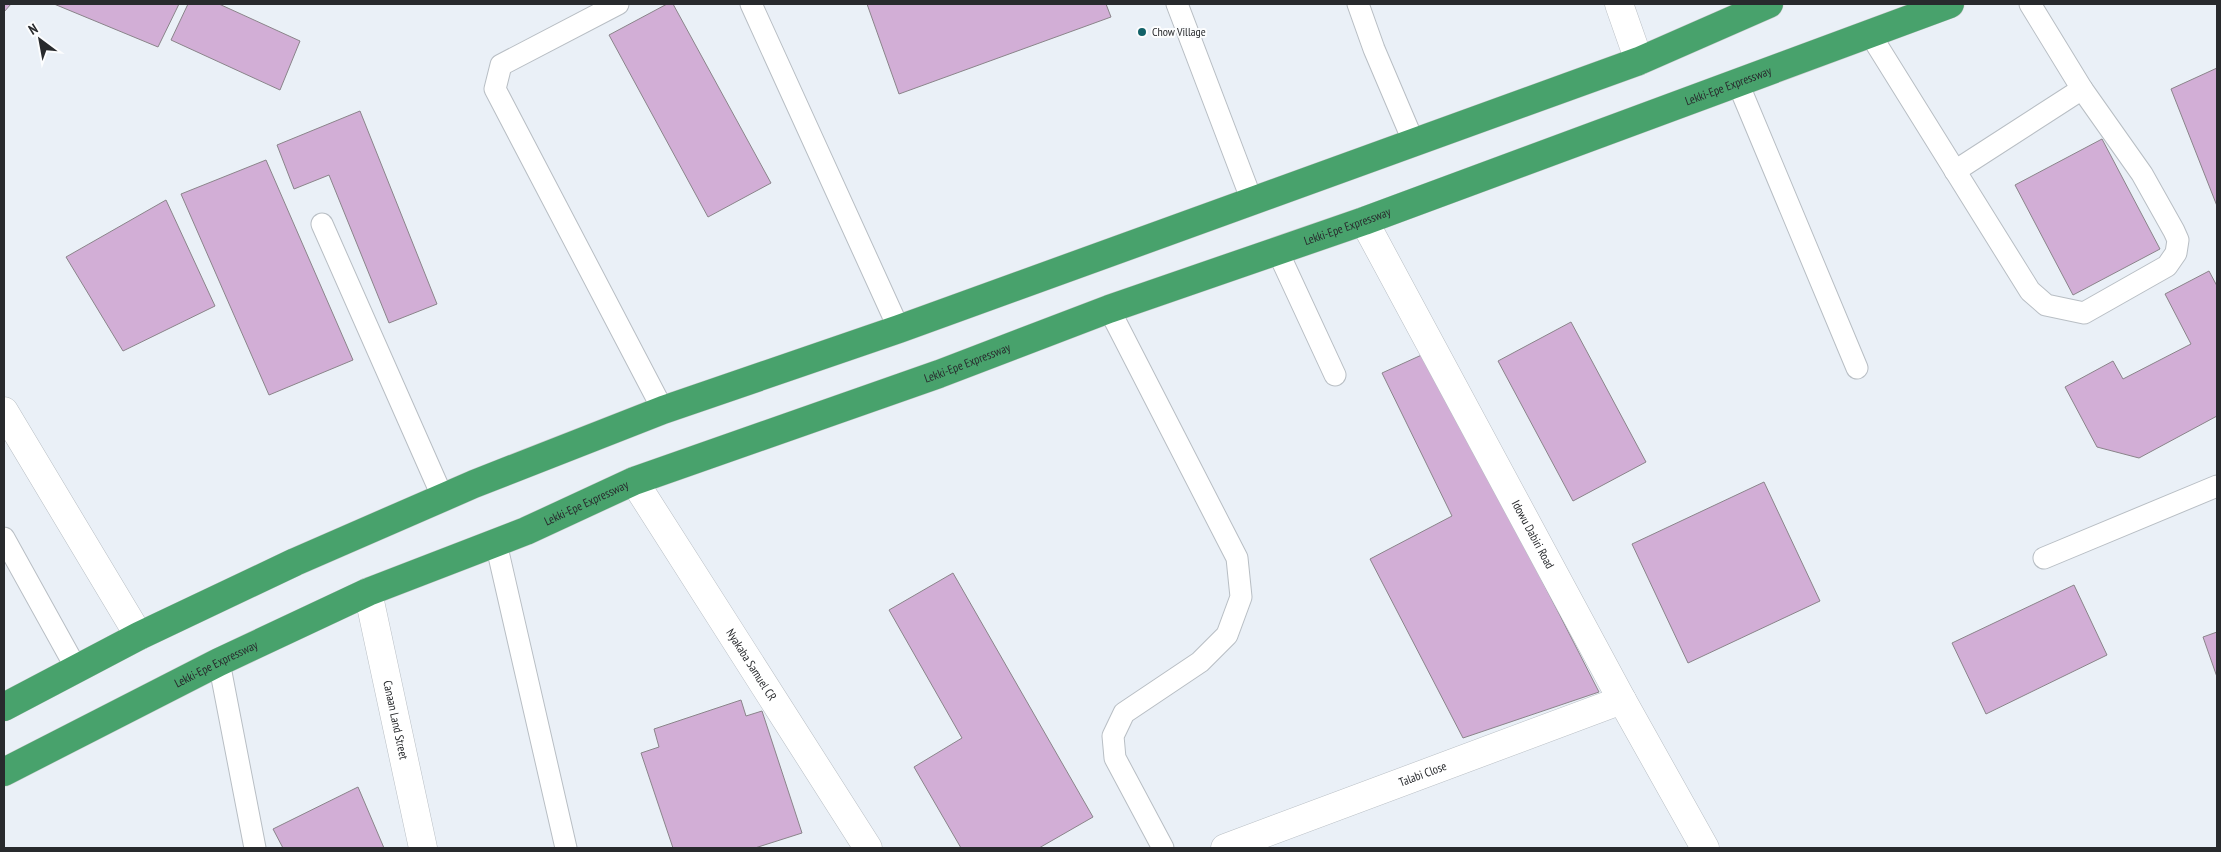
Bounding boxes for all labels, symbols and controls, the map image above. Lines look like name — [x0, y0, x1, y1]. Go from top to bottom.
north arrow — [15, 15, 65, 65]
text: N — [25, 19, 41, 39]
place label: Chow Village — [1152, 24, 1206, 39]
marker: Chow Village — [1136, 26, 1148, 38]
street label: Lekki-Epe Expressway — [1683, 63, 1774, 108]
street label: Lekki-Epe Expressway — [1302, 204, 1393, 248]
street label: Lekki-Epe Expressway — [922, 339, 1013, 386]
street label: Lekki-Epe Expressway — [542, 477, 631, 529]
street label: Idowu Dabiri Road — [1509, 497, 1558, 571]
street label: Nyakaba Samuel CR — [723, 626, 780, 704]
street label: Lekki-Epe Expressway — [172, 637, 260, 691]
street label: Canaan Land Street — [380, 679, 412, 762]
street label: Talabi Close — [1397, 758, 1448, 790]

